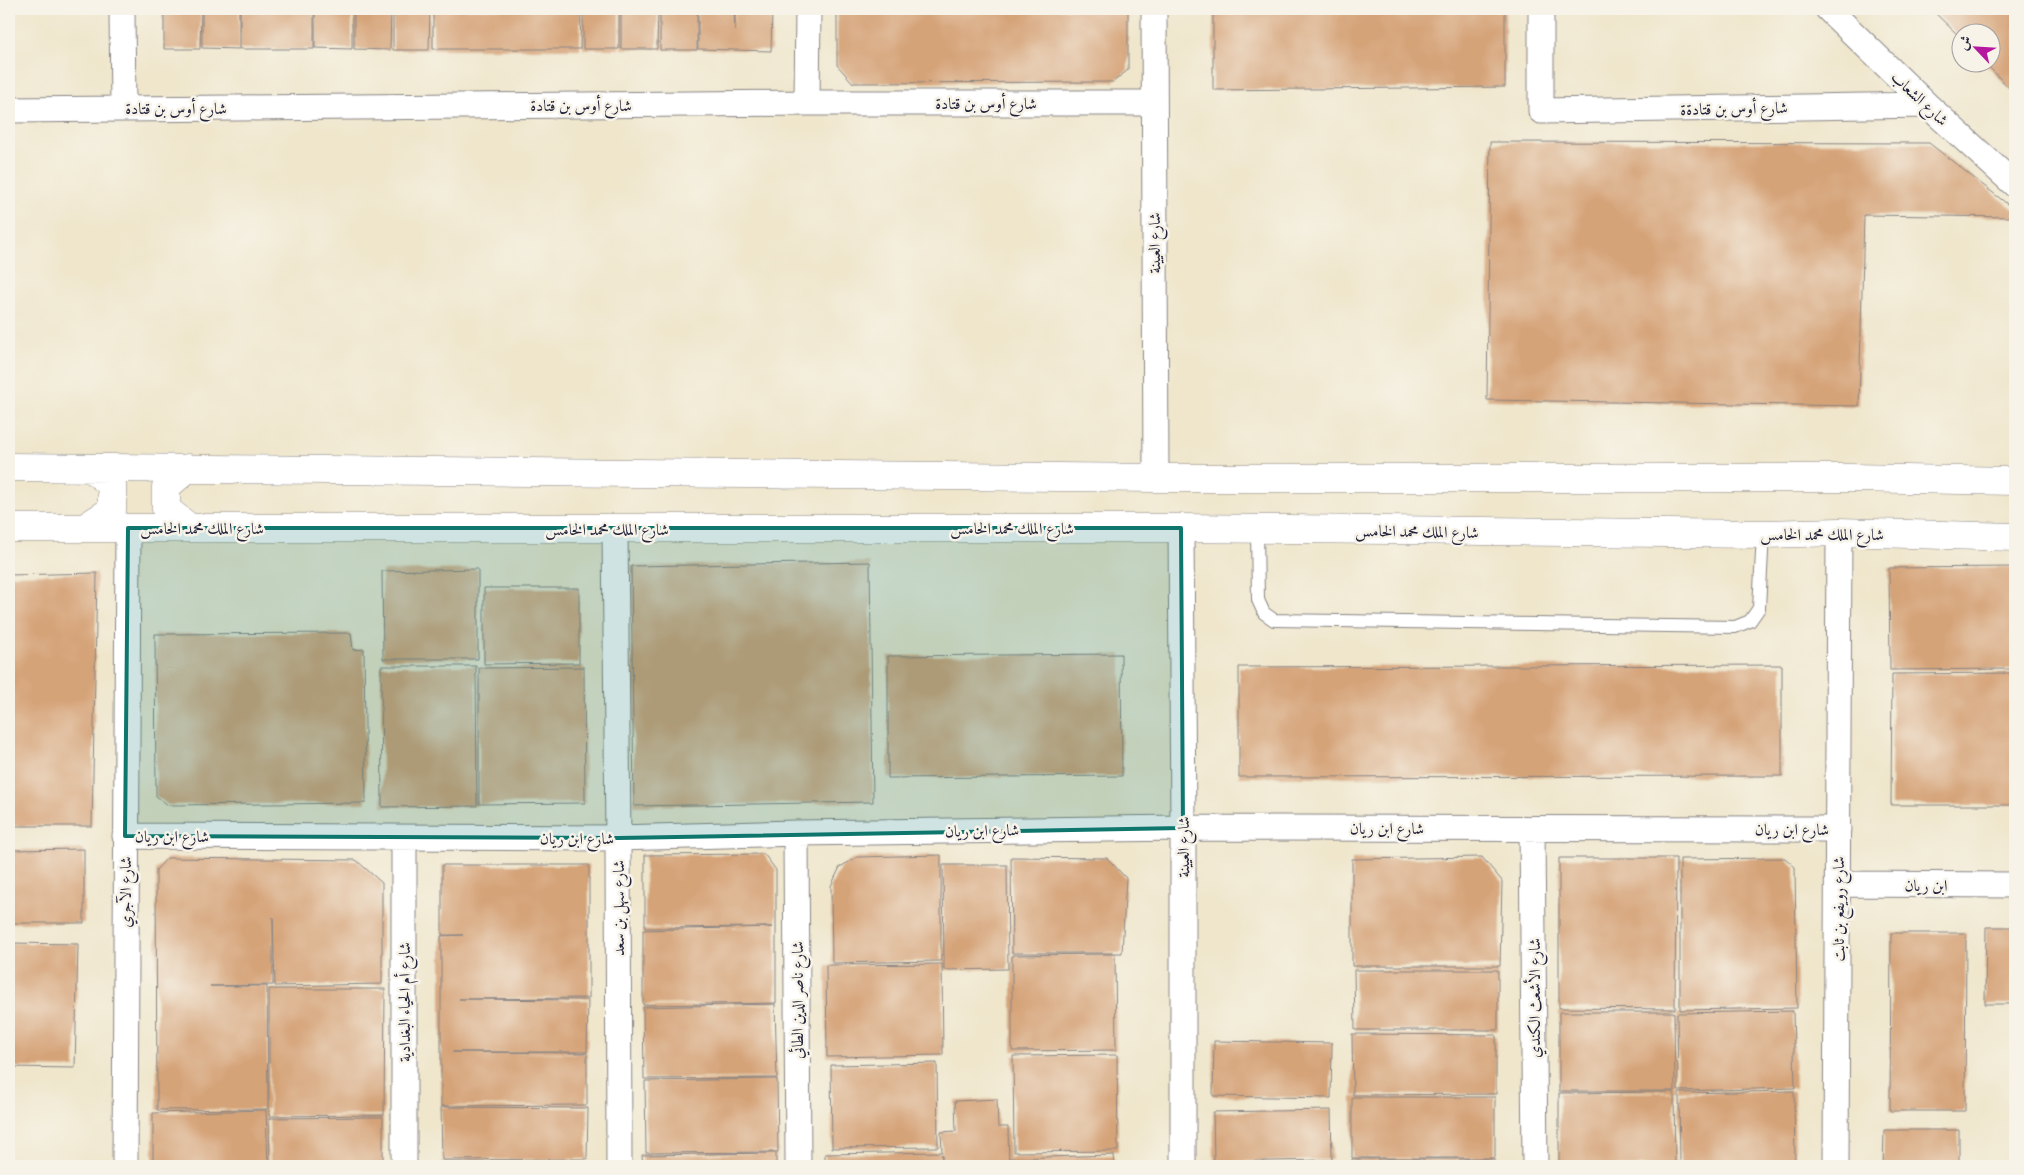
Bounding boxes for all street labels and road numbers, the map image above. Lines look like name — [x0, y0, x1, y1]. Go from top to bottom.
street label: شارع الشعاب — [1884, 65, 1954, 132]
street label: شارع أوس بن قتادة — [935, 91, 1037, 117]
street label: شارع أوس بن قتادة — [530, 93, 632, 119]
street label: شارع أوس بن قتادةة — [1680, 95, 1788, 123]
street label: شارع أوس بن قتادة — [125, 96, 227, 122]
street label: شارع العيينة — [1142, 212, 1168, 274]
street label: شارع الملك محمد الخامس — [140, 516, 264, 542]
street label: شارع الملك محمد الخامس — [950, 516, 1074, 542]
street label: شارع الملك محمد الخامس — [545, 517, 669, 543]
street label: شارع الملك محمد الخامس — [1355, 518, 1479, 546]
street label: شارع الملك محمد الخامس — [1760, 522, 1884, 548]
street label: شارع العيينة — [1171, 816, 1197, 878]
street label: شارع ابن ريان — [1350, 816, 1424, 842]
street label: شارع ابن ريان — [945, 817, 1019, 845]
street label: شارع ابن ريان — [1755, 817, 1829, 843]
street label: شارع ابن ريان — [135, 824, 209, 850]
street label: شارع ابن ريان — [540, 826, 614, 852]
street label: شارع الآجري — [113, 856, 139, 928]
street label: شارع رويفع بن ثابت — [1826, 856, 1854, 962]
street label: شارع سهل بن سعد — [606, 860, 632, 956]
street label: ابن ريان — [1904, 873, 1948, 897]
street label: شارع الأشعث الكندي — [1522, 938, 1548, 1058]
street label: شارع ناصر الدين الطائي — [785, 941, 811, 1059]
street label: شارع أم الحياء البغدادية — [392, 942, 419, 1062]

